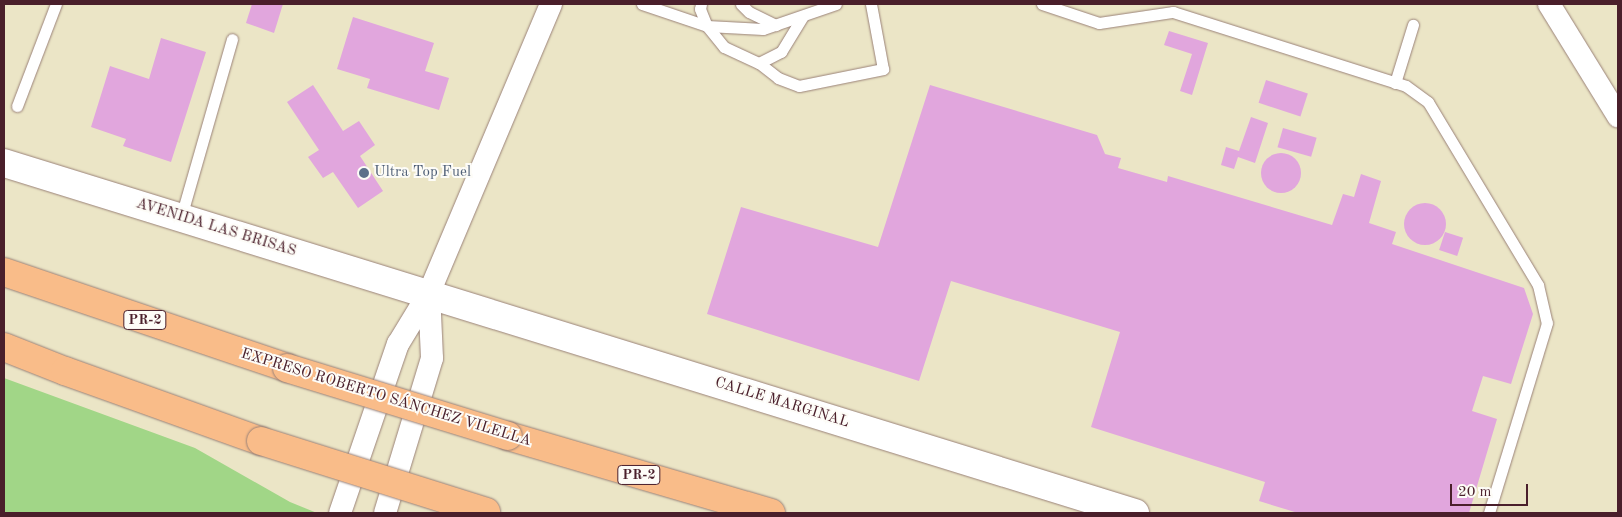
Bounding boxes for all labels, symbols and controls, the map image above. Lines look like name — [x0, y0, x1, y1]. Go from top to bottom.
place label: Ultra Top Fuel — [374, 164, 471, 182]
marker: Ultra Top Fuel — [358, 167, 370, 179]
street label: AVENIDA LAS BRISAS — [134, 195, 298, 261]
road number: PR-2 — [122, 308, 168, 332]
street label: EXPRESO ROBERTO SÁNCHEZ VILELLA — [239, 345, 533, 451]
street label: CALLE MARGINAL — [713, 374, 851, 432]
road number: PR-2 — [616, 464, 662, 486]
scale bar — [1452, 474, 1530, 506]
text: 20 m — [1458, 485, 1492, 500]

